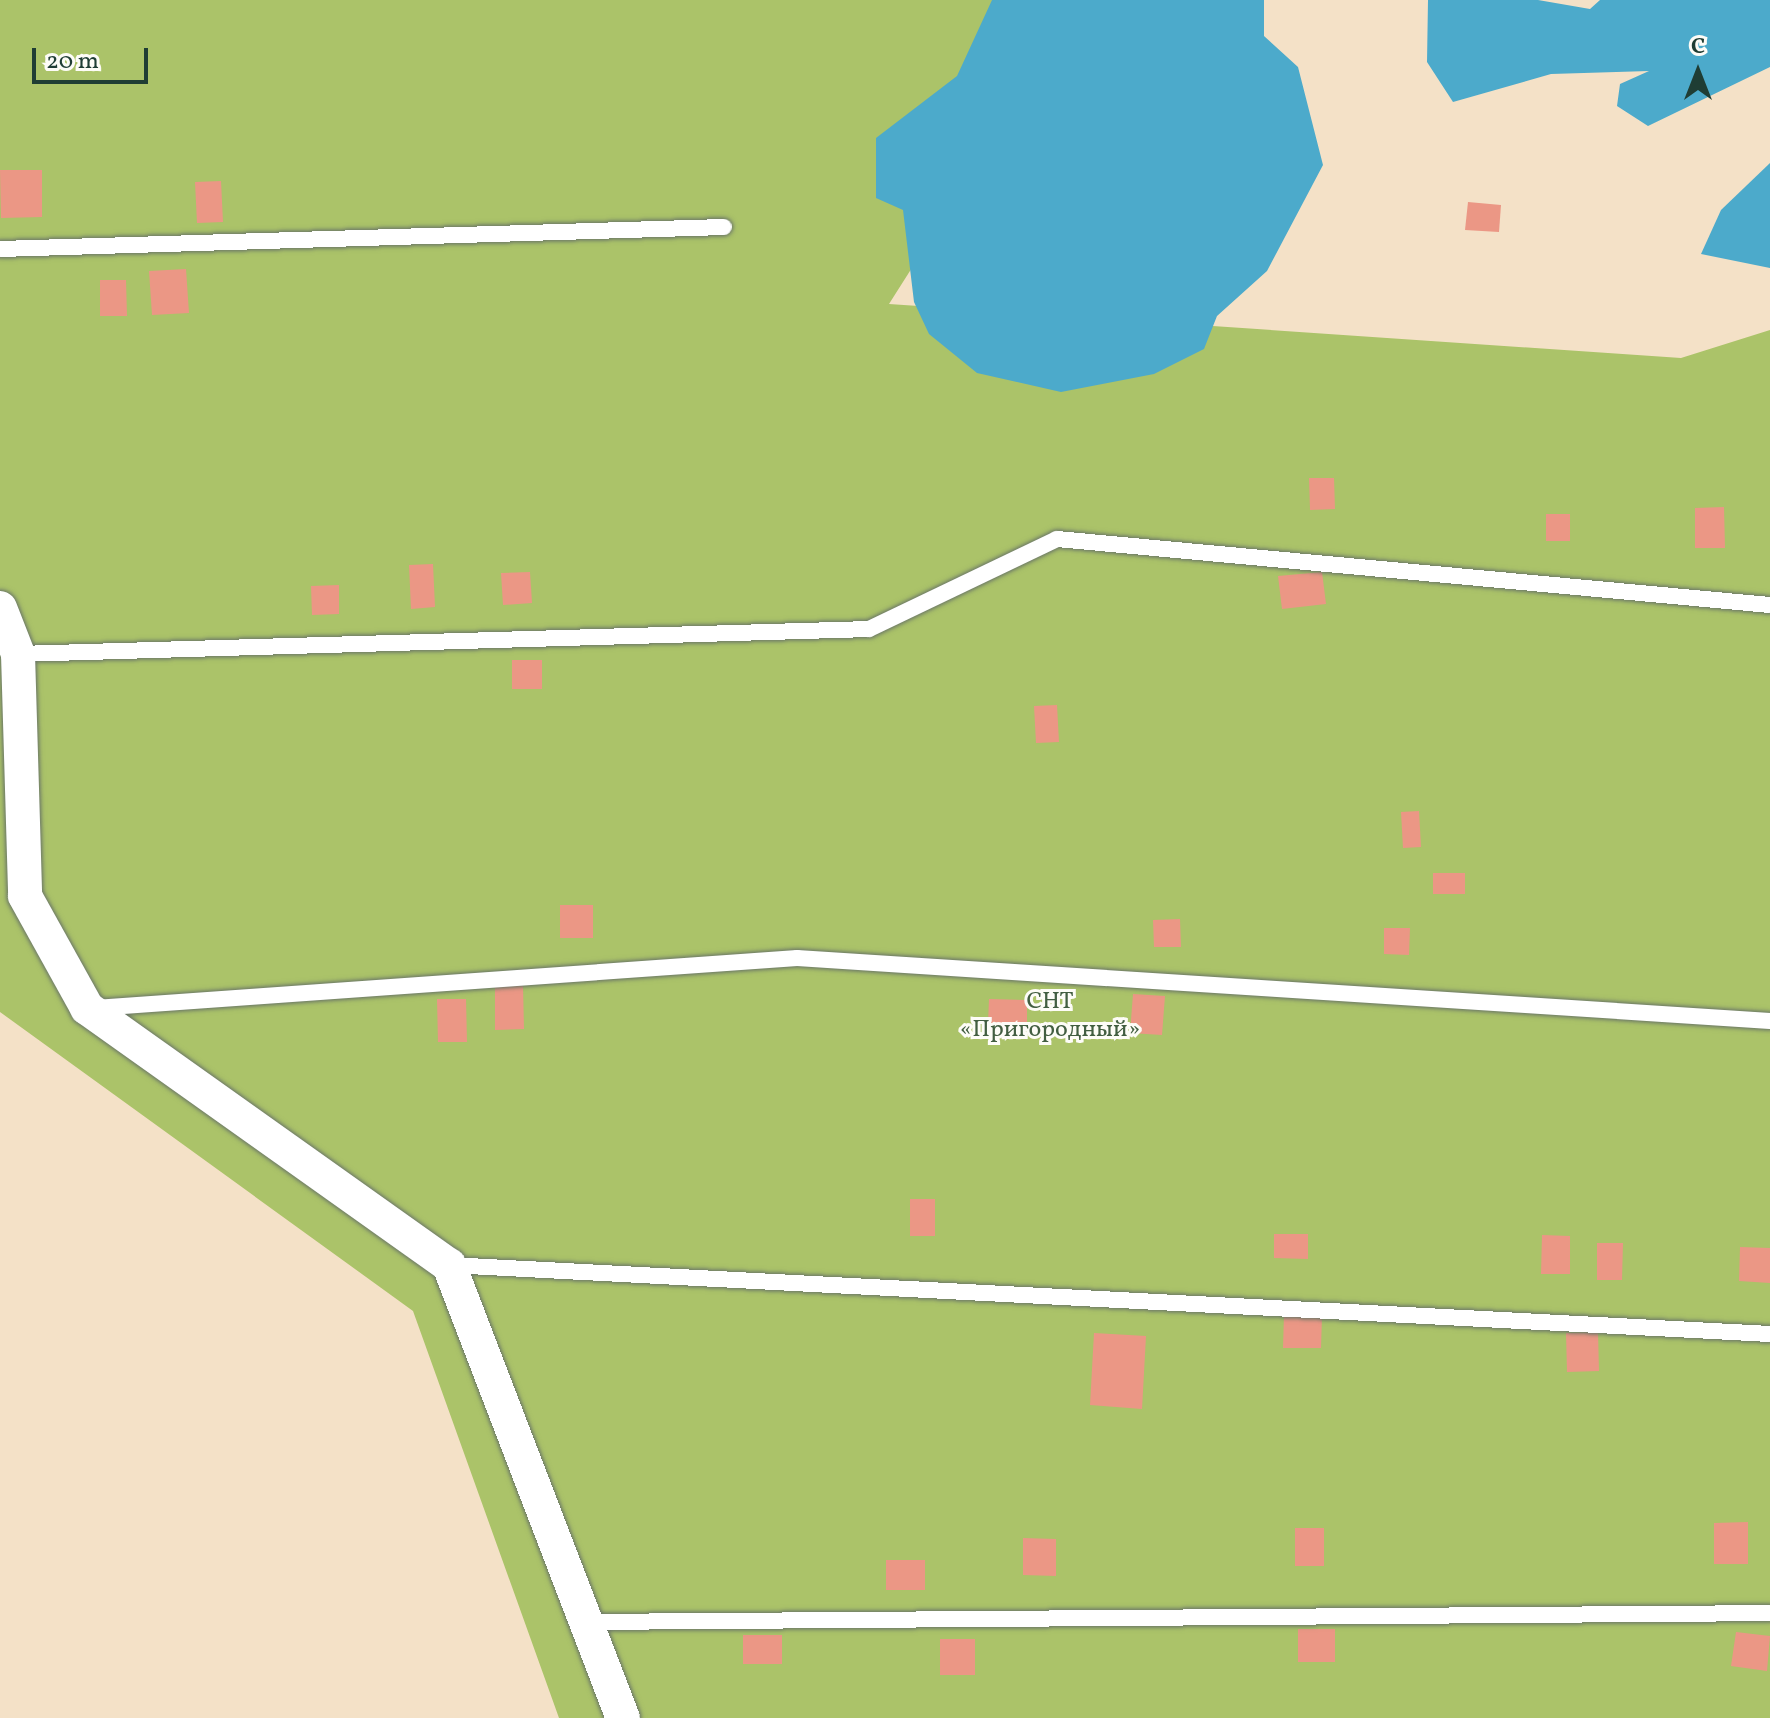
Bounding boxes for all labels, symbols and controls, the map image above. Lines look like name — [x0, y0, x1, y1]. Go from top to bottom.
scale bar — [36, 32, 152, 82]
north arrow — [1658, 32, 1738, 112]
text: С — [1691, 32, 1705, 63]
text: 20 m — [46, 45, 99, 79]
park label: СНТ «Пригородный» — [960, 989, 1140, 1045]

